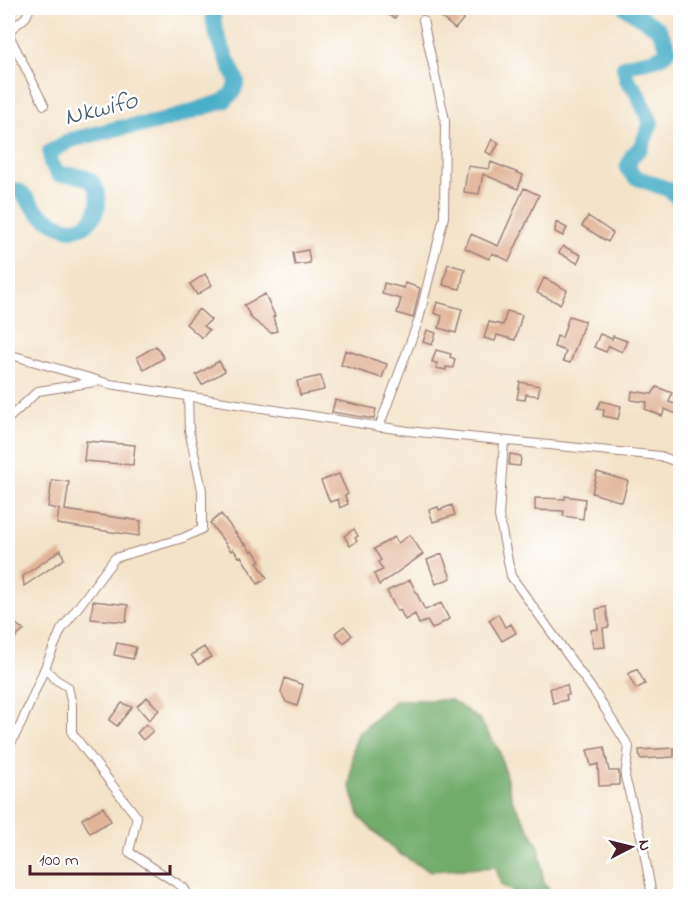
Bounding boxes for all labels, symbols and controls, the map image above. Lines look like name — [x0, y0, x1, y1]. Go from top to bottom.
water label: Nkwifo — [60, 82, 143, 137]
north arrow — [601, 817, 661, 877]
scale bar — [30, 838, 170, 876]
text: N — [631, 839, 656, 852]
text: 100 m — [39, 848, 79, 874]

